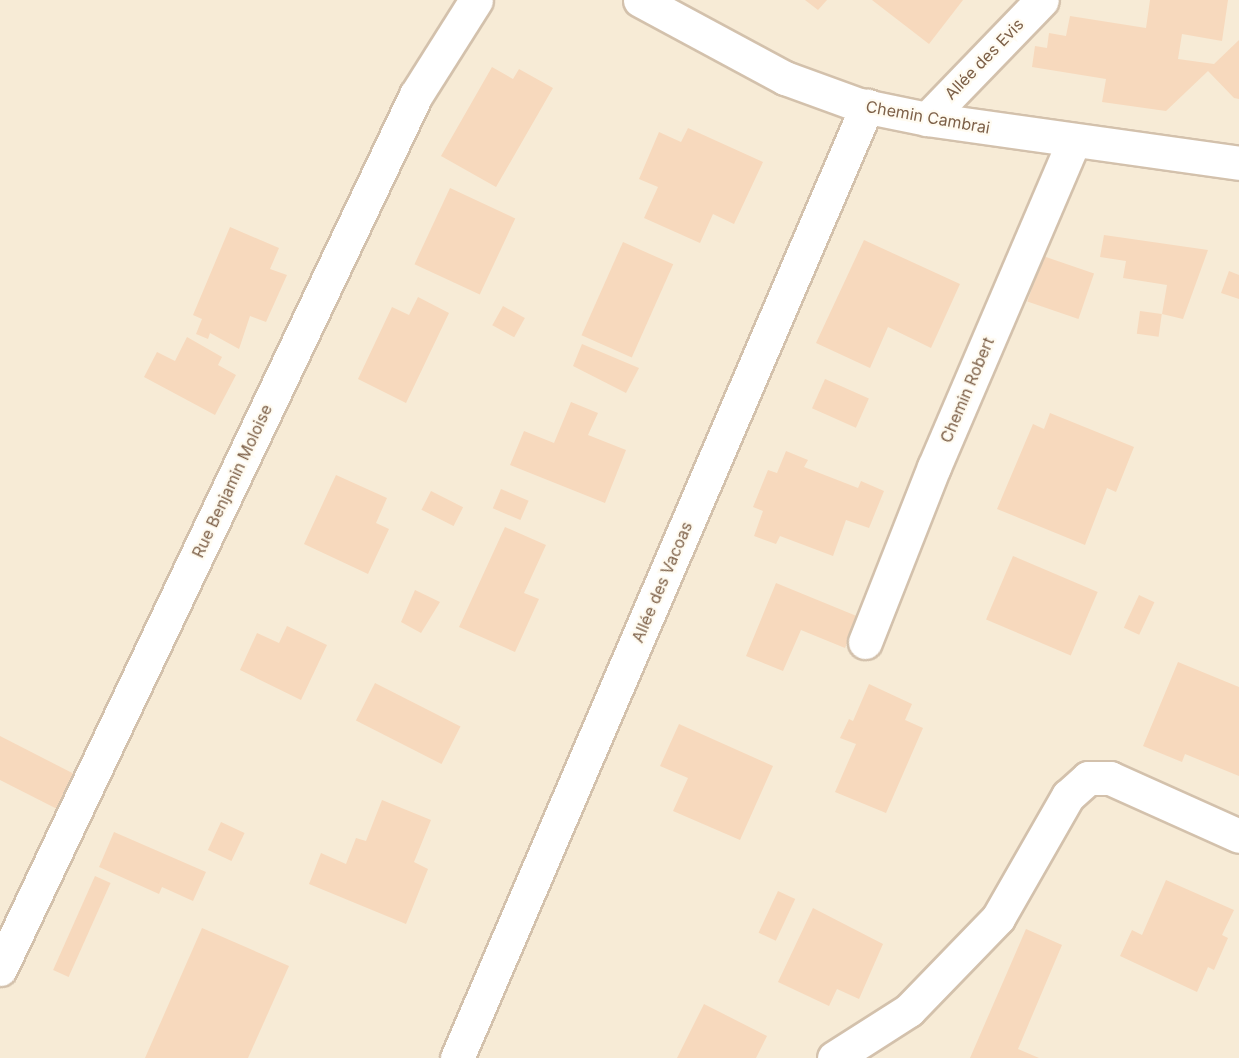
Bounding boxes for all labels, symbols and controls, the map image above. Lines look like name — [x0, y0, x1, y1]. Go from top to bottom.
street label: Allée des Evis — [941, 15, 1027, 103]
street label: Chemin Cambrai — [864, 97, 992, 137]
street label: Chemin Robert — [936, 334, 998, 446]
street label: Rue Benjamin Moloise — [188, 401, 276, 561]
street label: Allée des Vacoas — [628, 519, 696, 645]

